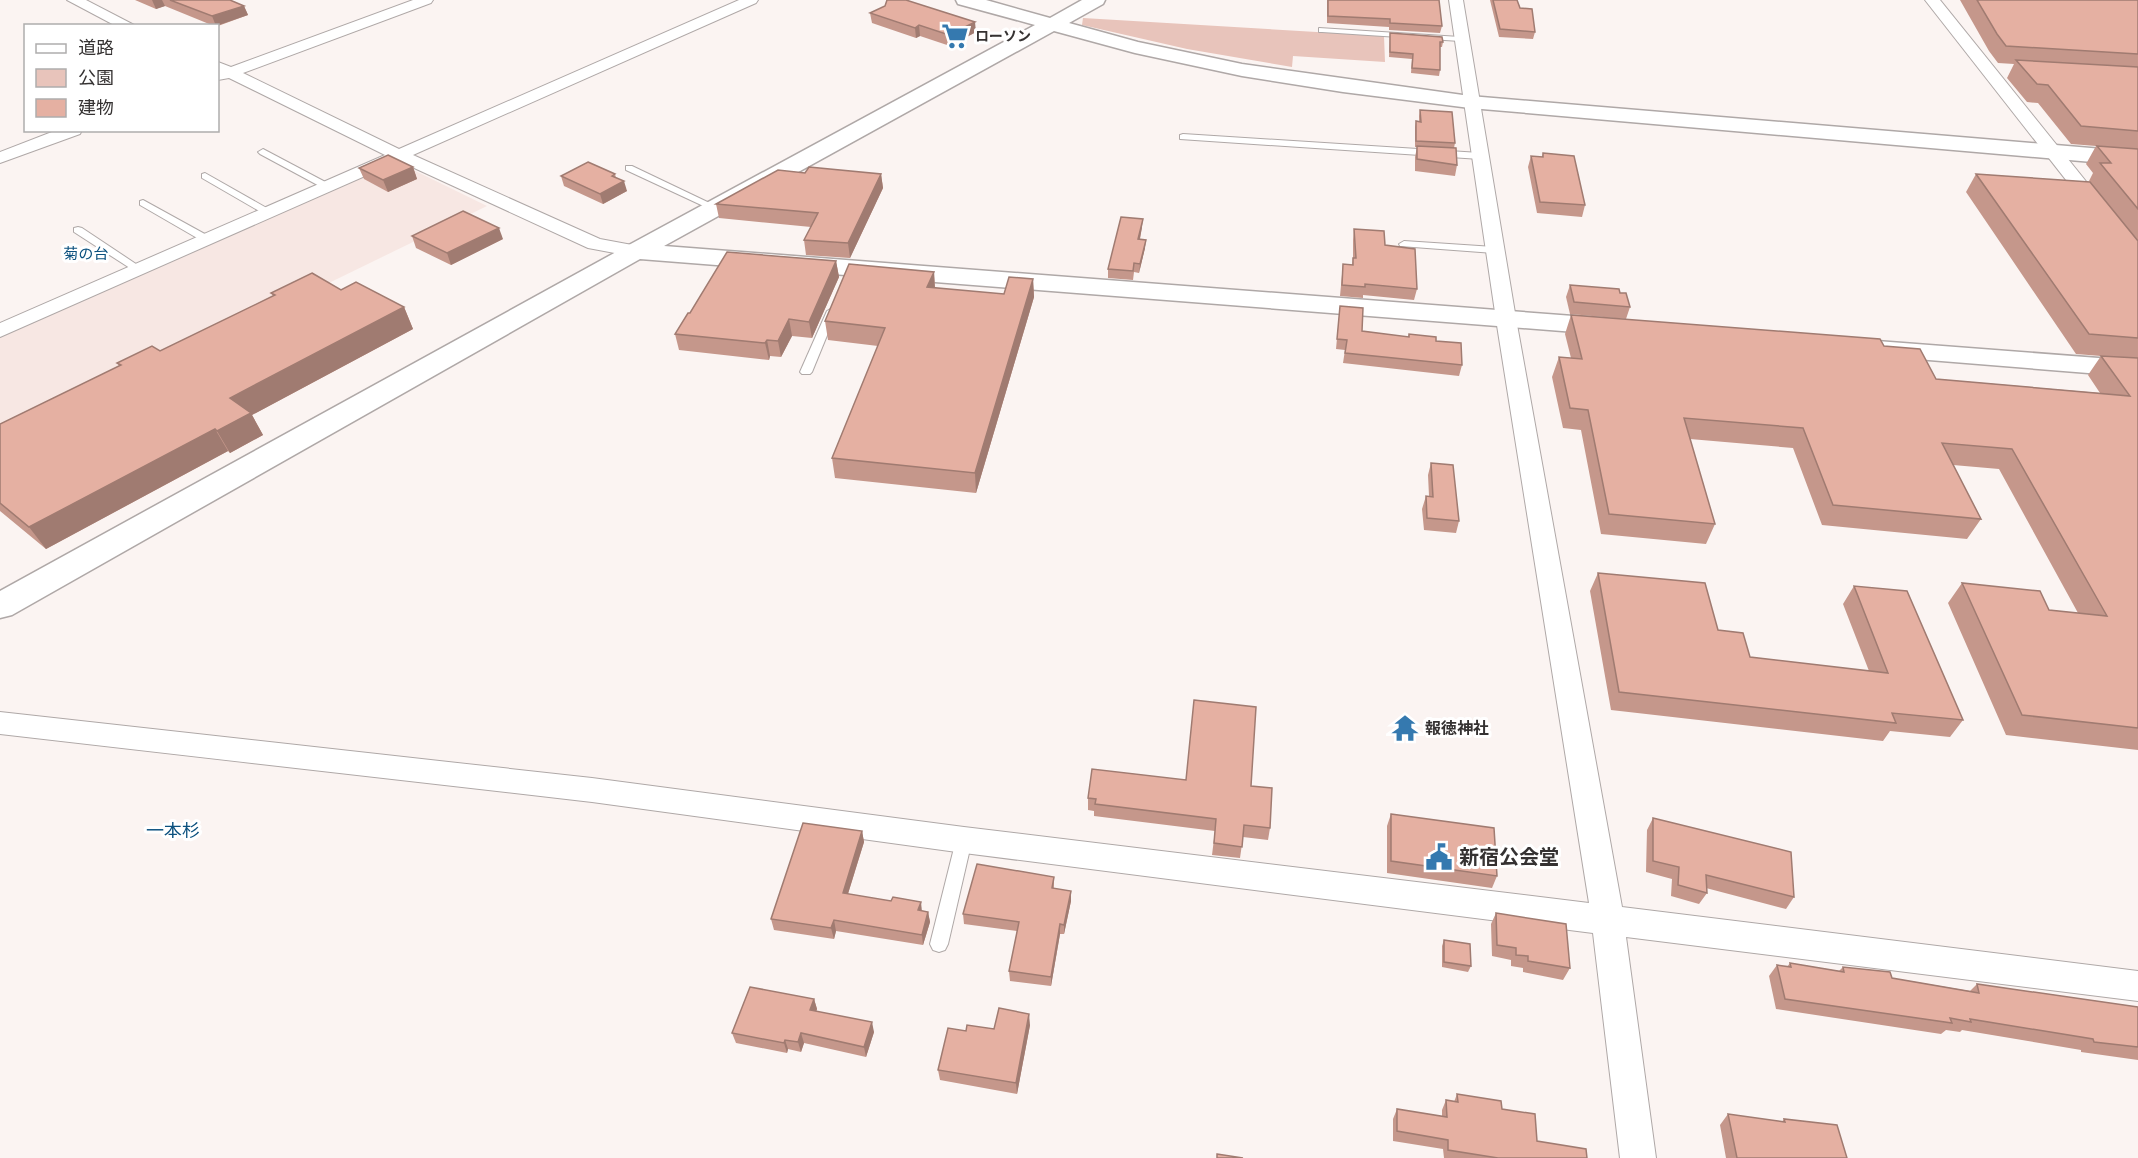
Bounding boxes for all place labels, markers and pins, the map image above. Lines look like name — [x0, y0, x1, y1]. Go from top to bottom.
supermarket icon: ローソン — [940, 21, 970, 51]
place label: ローソン — [975, 28, 1031, 44]
temple icon: 報徳神社 — [1390, 713, 1420, 743]
place label: 報徳神社 — [1425, 719, 1489, 737]
public building icon: 新宿公会堂 — [1424, 842, 1454, 872]
place label: 新宿公会堂 — [1459, 846, 1559, 868]

